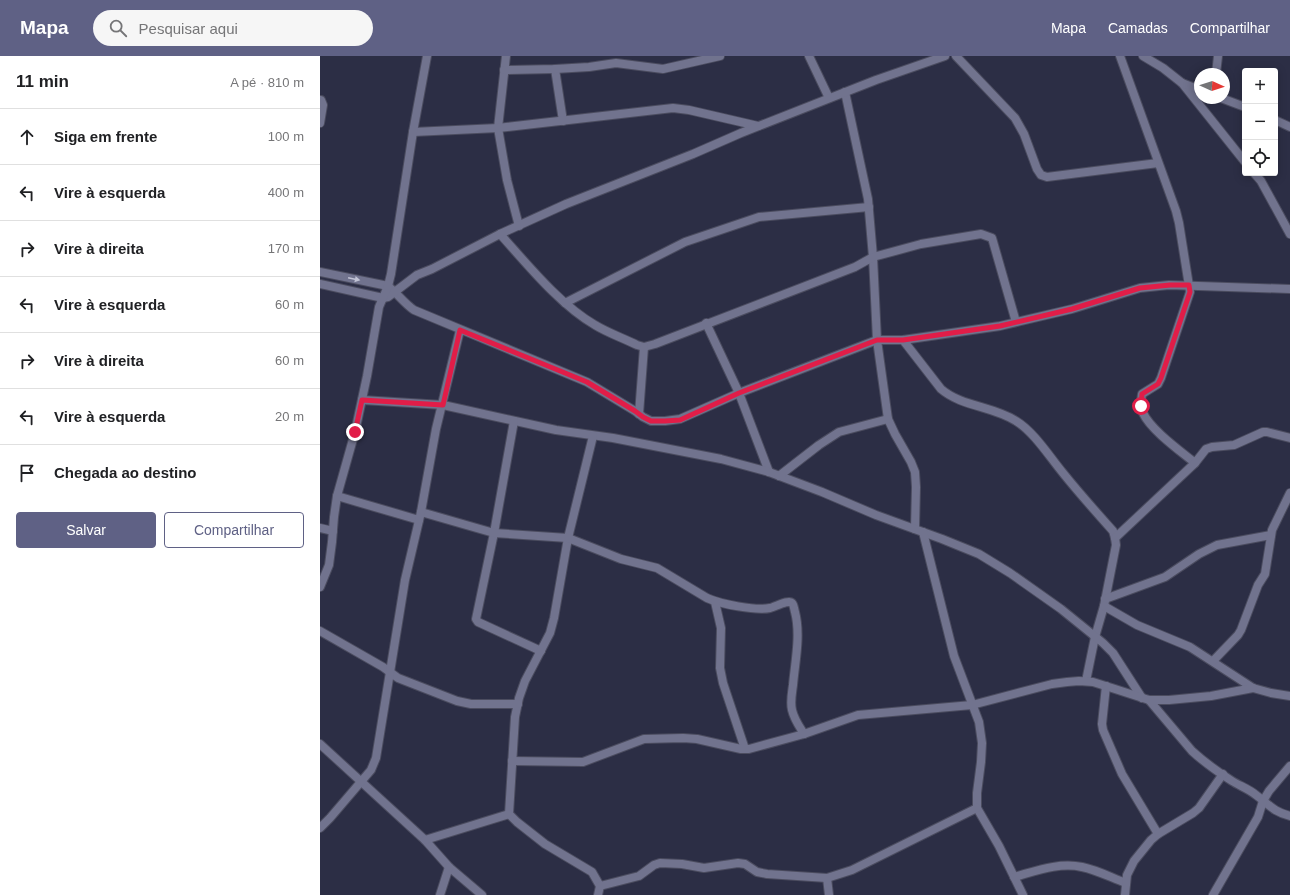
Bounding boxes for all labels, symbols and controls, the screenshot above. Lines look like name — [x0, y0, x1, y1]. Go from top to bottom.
search box — [93, 10, 373, 46]
text: Mapa — [20, 17, 69, 38]
icon: search — [107, 17, 129, 39]
text: Pesquisar aqui — [139, 20, 238, 37]
text: Mapa — [1051, 20, 1086, 36]
text: Camadas — [1108, 20, 1168, 36]
text: Compartilhar — [1190, 20, 1270, 36]
north arrow — [1194, 68, 1230, 104]
map controls — [1242, 68, 1278, 176]
button: + — [1242, 68, 1278, 104]
text: 11 min — [16, 72, 69, 91]
text: A pé · 810 m — [230, 75, 304, 90]
button: − — [1242, 104, 1278, 140]
icon: ahead — [16, 126, 38, 148]
text: Siga em frente — [54, 128, 157, 145]
text: 100 m — [268, 129, 304, 144]
button: locate — [1242, 140, 1278, 176]
icon: left — [16, 182, 38, 204]
text: Vire à esquerda — [54, 184, 165, 201]
text: 400 m — [268, 185, 304, 200]
icon: right — [16, 238, 38, 260]
text: Vire à direita — [54, 240, 144, 257]
text: 170 m — [268, 241, 304, 256]
one-way arrow — [348, 277, 360, 283]
icon: left — [16, 294, 38, 316]
text: Vire à esquerda — [54, 296, 165, 313]
text: 60 m — [275, 297, 304, 312]
icon: right — [16, 350, 38, 372]
text: Vire à direita — [54, 352, 144, 369]
text: 60 m — [275, 353, 304, 368]
route start — [1132, 397, 1150, 415]
icon: left — [16, 406, 38, 428]
text: Vire à esquerda — [54, 408, 165, 425]
text: 20 m — [275, 409, 304, 424]
route end — [346, 423, 364, 441]
icon: arrive — [16, 462, 38, 484]
text: Chegada ao destino — [54, 464, 197, 481]
button: Salvar — [16, 512, 156, 548]
button: Compartilhar — [164, 512, 304, 548]

